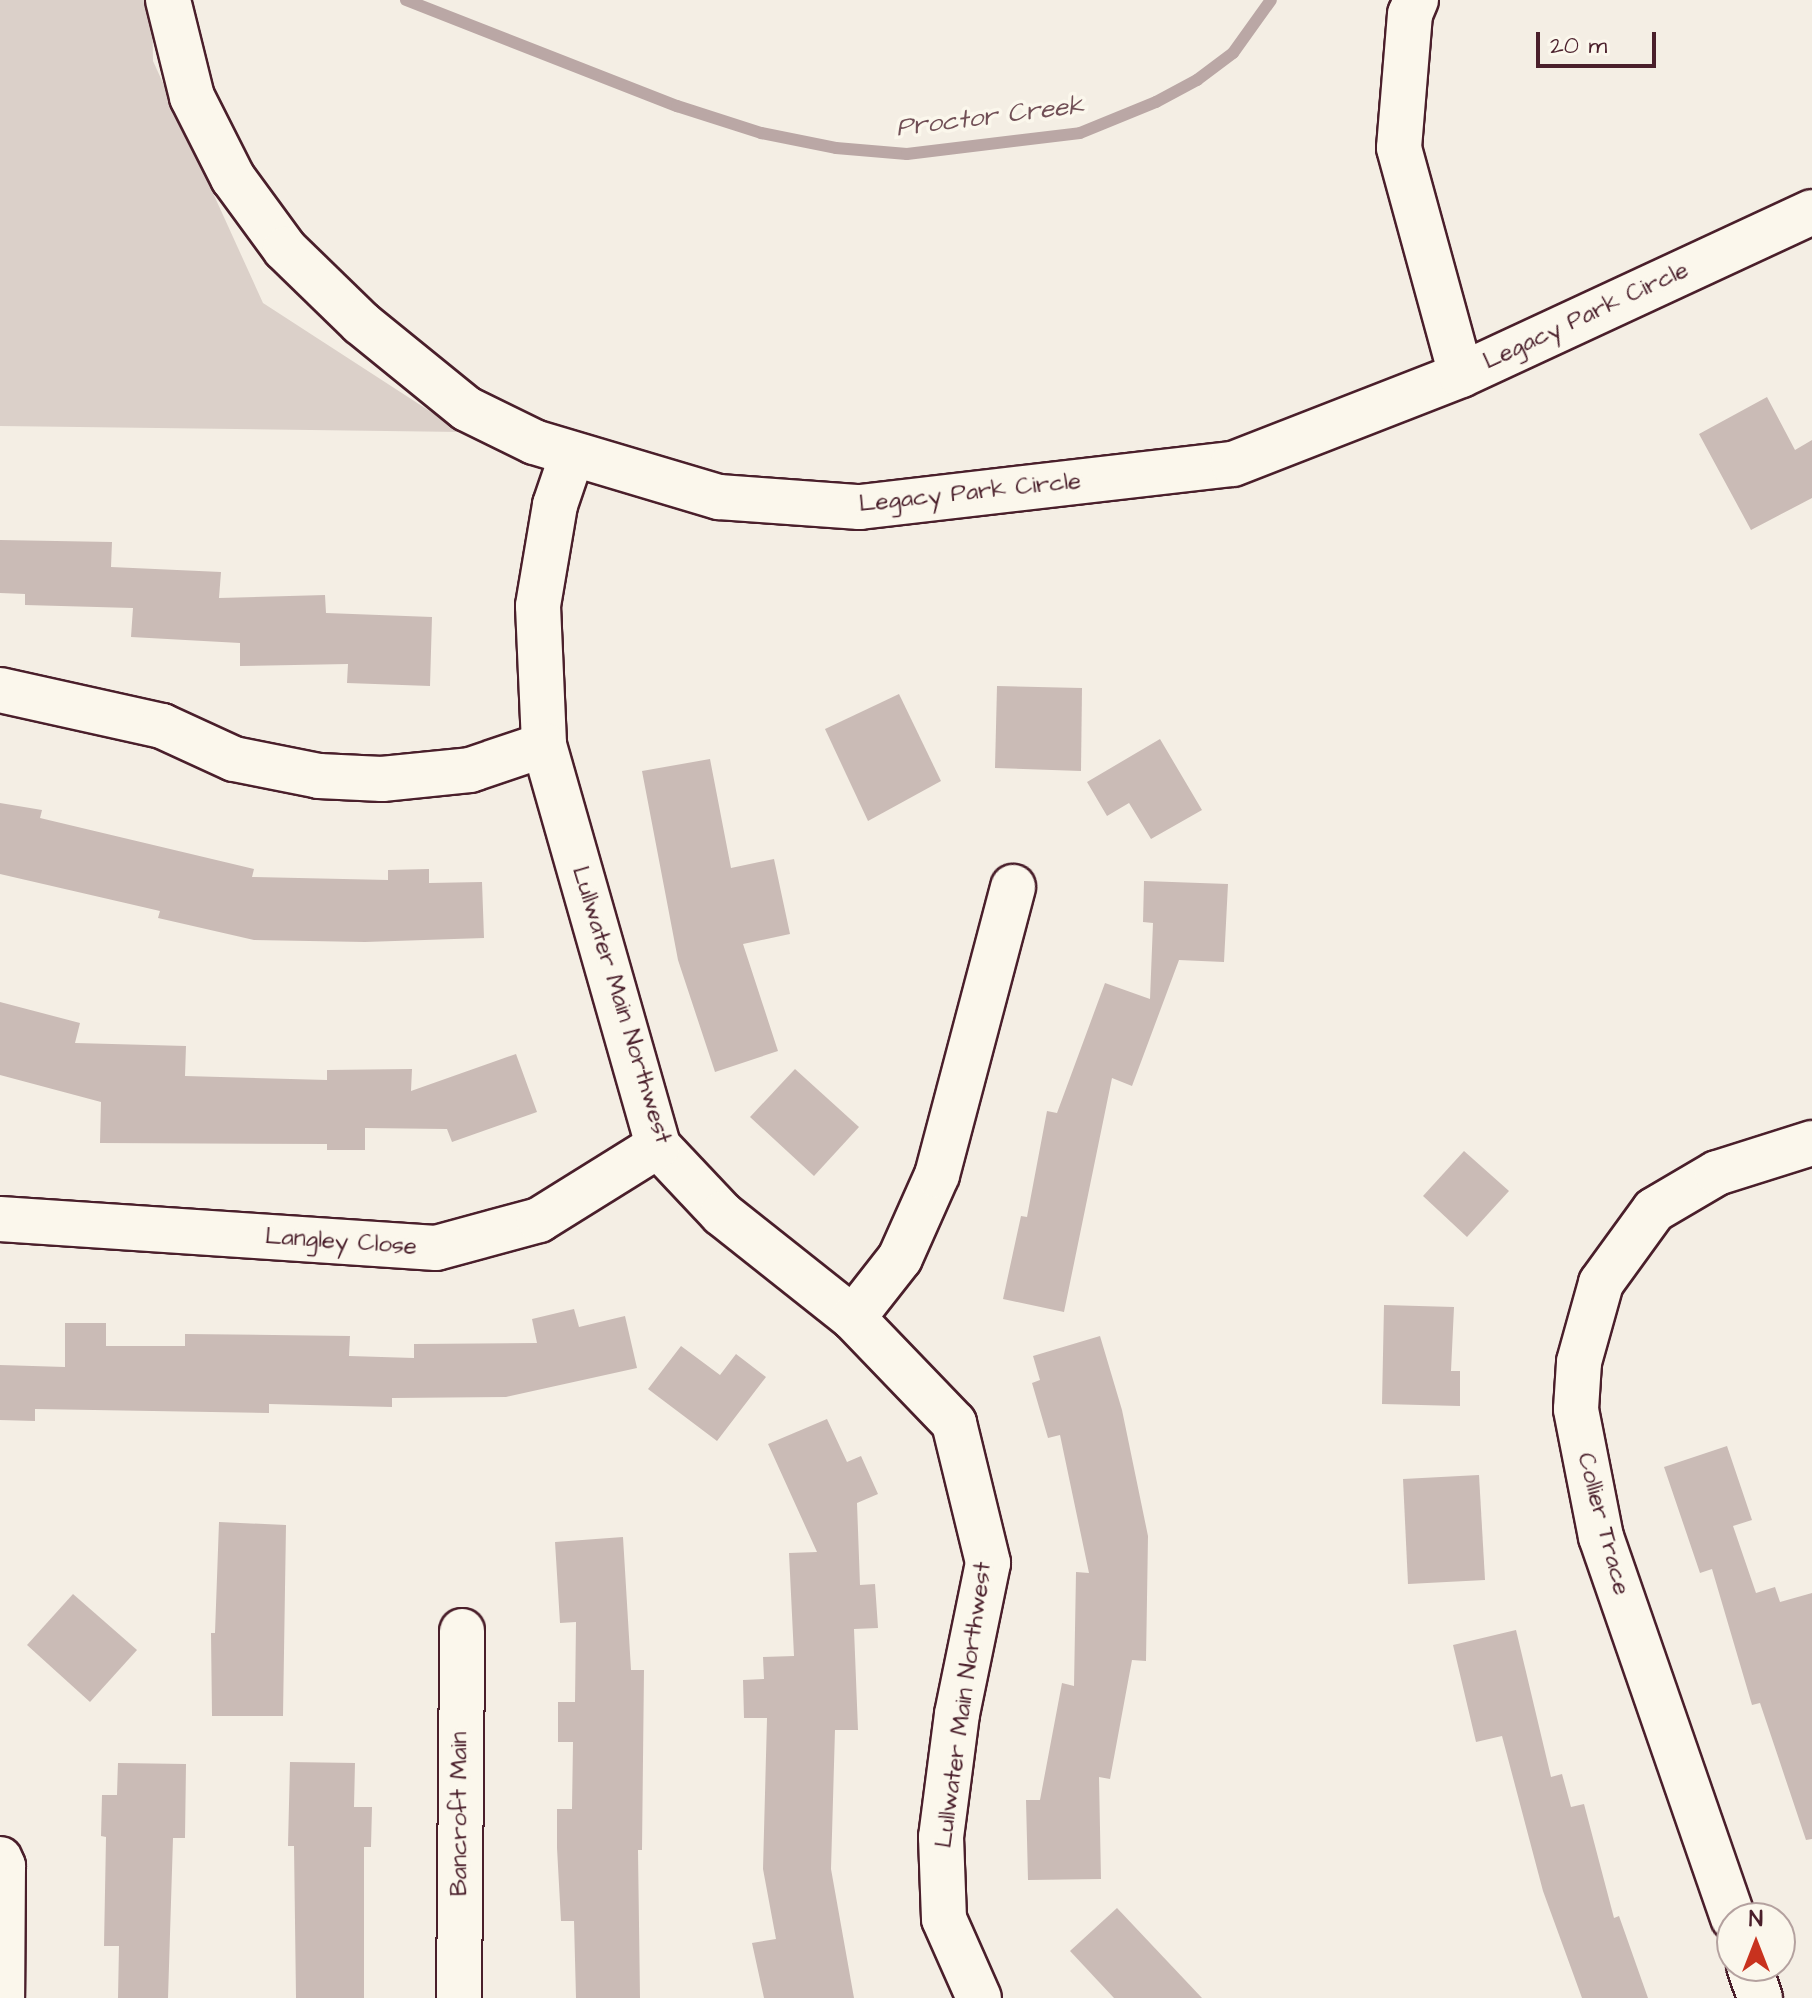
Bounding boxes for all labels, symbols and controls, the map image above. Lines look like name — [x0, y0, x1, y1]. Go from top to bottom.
scale bar — [1540, 16, 1660, 66]
text: 20 m — [1550, 29, 1607, 63]
water label: Proctor Creek — [894, 90, 1086, 144]
street label: Legacy Park Circle — [1479, 256, 1693, 376]
street label: Legacy Park Circle — [858, 467, 1082, 519]
street label: Lullwater Main Northwest — [565, 863, 677, 1147]
street label: Langley Close — [264, 1222, 418, 1262]
street label: Collier Trace — [1570, 1450, 1636, 1598]
street label: Lullwater Main Northwest — [930, 1560, 998, 1850]
street label: Bancroft Main — [446, 1732, 474, 1896]
north arrow — [1716, 1902, 1796, 1982]
text: N — [1749, 1904, 1763, 1935]

